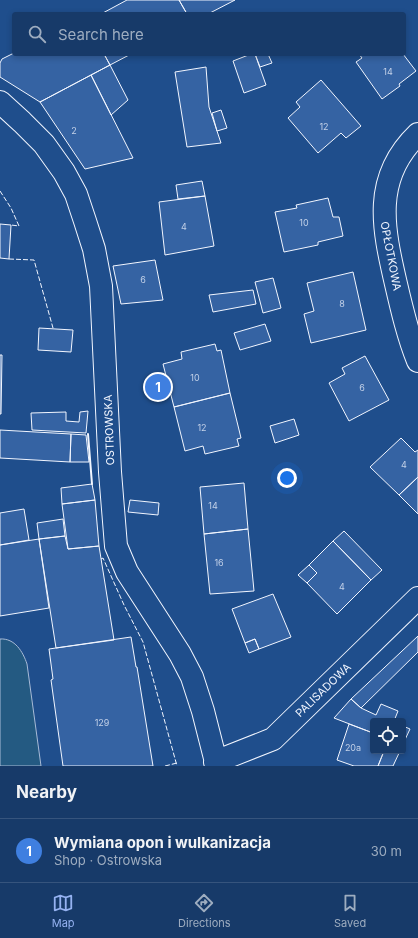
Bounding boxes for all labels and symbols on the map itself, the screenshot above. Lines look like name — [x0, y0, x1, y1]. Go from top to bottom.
house number: 14 — [383, 66, 393, 77]
house number: 12 — [319, 121, 329, 132]
house number: 2 — [71, 125, 77, 136]
house number: 10 — [299, 217, 309, 228]
street label: OPŁOTKOWA — [377, 220, 405, 292]
house number: 4 — [181, 221, 187, 232]
house number: 6 — [140, 274, 146, 285]
house number: 8 — [339, 298, 345, 309]
pin: 1 — [145, 372, 171, 402]
house number: 10 — [190, 372, 200, 383]
house number: 6 — [359, 382, 365, 393]
street label: OSTROWSKA — [101, 394, 117, 466]
house number: 12 — [197, 422, 207, 433]
house number: 4 — [401, 459, 407, 470]
your location — [277, 468, 297, 488]
house number: 14 — [208, 500, 218, 511]
house number: 16 — [214, 557, 224, 568]
house number: 4 — [339, 581, 345, 592]
street label: PALISADOWA — [292, 660, 354, 720]
house number: 129 — [95, 717, 110, 728]
house number: 20a — [345, 742, 361, 753]

